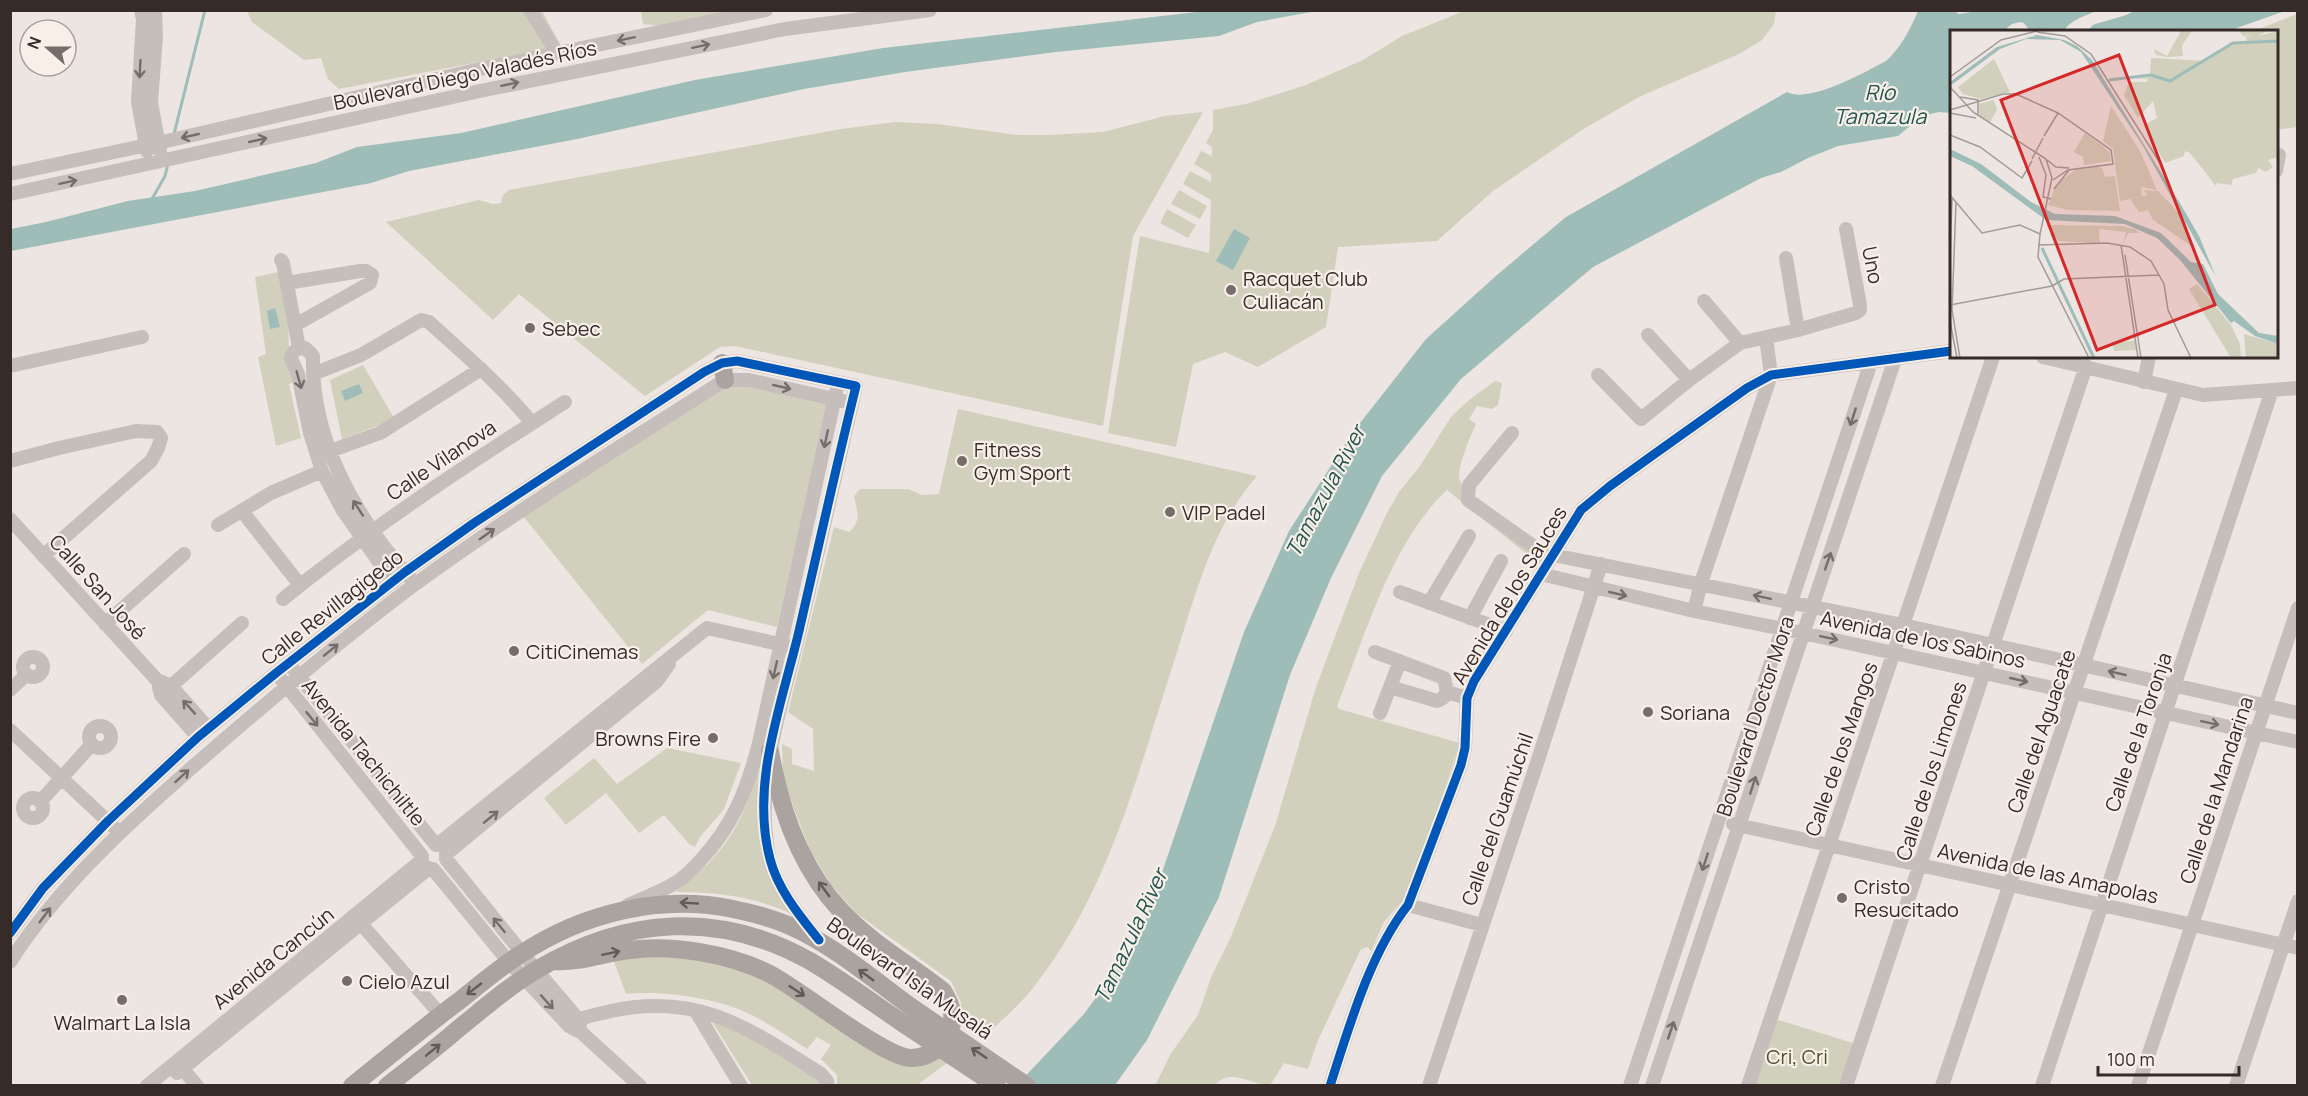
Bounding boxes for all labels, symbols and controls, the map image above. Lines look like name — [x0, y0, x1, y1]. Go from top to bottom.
north arrow — [18, 18, 78, 78]
inset map — [1950, 30, 2278, 358]
text: N — [22, 33, 46, 52]
street label: Boulevard Diego Valadés Ríos — [331, 34, 599, 116]
one-way arrow — [617, 34, 637, 45]
one-way arrow — [692, 39, 711, 51]
one-way arrow — [134, 58, 145, 78]
one-way arrow — [500, 78, 519, 90]
water label: Río Tamazula — [1834, 78, 1928, 130]
one-way arrow — [181, 130, 200, 142]
one-way arrow — [248, 134, 267, 145]
one-way arrow — [58, 175, 77, 187]
street label: Uno — [1856, 244, 1890, 286]
place label: Racquet Club Culiacán — [1243, 265, 1368, 315]
marker: Racquet Club Culiacán — [1224, 283, 1238, 297]
place label: Sebec — [542, 315, 601, 342]
marker: Sebec — [523, 321, 537, 335]
one-way arrow — [294, 370, 305, 389]
one-way arrow — [773, 382, 792, 394]
one-way arrow — [1846, 407, 1857, 426]
street label: Calle Vilanova — [381, 413, 501, 507]
water label: Tamazula River — [1279, 418, 1372, 561]
one-way arrow — [820, 428, 831, 448]
place label: Fitness Gym Sport — [974, 436, 1071, 486]
marker: Fitness Gym Sport — [955, 454, 969, 468]
place label: VIP Padel — [1182, 499, 1266, 526]
one-way arrow — [352, 500, 364, 517]
street label: Avenida de los Sauces — [1445, 501, 1573, 689]
marker: VIP Padel — [1163, 505, 1177, 519]
one-way arrow — [479, 528, 495, 540]
street label: Calle San José — [43, 529, 153, 645]
street label: Calle Revillagigedo — [255, 543, 409, 671]
one-way arrow — [1823, 552, 1834, 571]
one-way arrow — [1607, 589, 1627, 600]
one-way arrow — [1753, 591, 1773, 602]
street label: Avenida de los Sabinos — [1818, 604, 2028, 674]
street label: Boulevard Doctor Mora — [1710, 612, 1800, 820]
one-way arrow — [1819, 633, 1838, 645]
place label: CitiCinemas — [526, 638, 638, 665]
one-way arrow — [323, 644, 339, 657]
marker: CitiCinemas — [507, 644, 521, 658]
street label: Calle del Aguacate — [2000, 645, 2082, 817]
street label: Calle de la Toronja — [2098, 649, 2178, 815]
street label: Calle de los Mangos — [1798, 658, 1884, 840]
one-way arrow — [769, 660, 781, 679]
one-way arrow — [2108, 667, 2128, 678]
street label: Avenida Tachichiltle — [296, 673, 432, 831]
one-way arrow — [2010, 675, 2029, 687]
street label: Calle de los Limones — [1889, 678, 1973, 864]
street label: Calle de la Mandarina — [2173, 693, 2259, 887]
place label: Soriana — [1660, 699, 1730, 726]
one-way arrow — [182, 700, 196, 715]
marker: Soriana — [1641, 705, 1655, 719]
one-way arrow — [306, 711, 319, 727]
one-way arrow — [2200, 717, 2219, 729]
place label: Browns Fire — [595, 725, 701, 752]
street label: Calle del Guamúchil — [1455, 729, 1539, 909]
marker: Browns Fire — [706, 731, 720, 745]
one-way arrow — [174, 769, 189, 783]
one-way arrow — [1748, 777, 1759, 795]
one-way arrow — [483, 810, 498, 824]
street label: Avenida de las Amapolas — [1935, 836, 2161, 910]
one-way arrow — [1699, 852, 1710, 871]
water label: Tamazula River — [1087, 862, 1174, 1008]
place label: Cristo Resucitado — [1854, 873, 1959, 923]
one-way arrow — [817, 882, 830, 898]
marker: Cristo Resucitado — [1835, 891, 1849, 905]
one-way arrow — [680, 898, 700, 909]
street label: Avenida Cancún — [207, 901, 339, 1015]
one-way arrow — [39, 907, 52, 923]
street label: Boulevard Isla Musalá — [822, 911, 998, 1045]
one-way arrow — [492, 918, 506, 933]
one-way arrow — [600, 947, 620, 958]
place label: Cielo Azul — [359, 968, 450, 995]
one-way arrow — [859, 969, 875, 981]
marker: Cielo Azul — [340, 974, 354, 988]
one-way arrow — [466, 983, 482, 996]
one-way arrow — [788, 985, 805, 997]
marker: Walmart La Isla — [115, 993, 129, 1007]
one-way arrow — [540, 994, 554, 1009]
place label: Walmart La Isla — [53, 1009, 191, 1036]
one-way arrow — [1666, 1021, 1677, 1040]
scale bar — [2098, 1039, 2239, 1077]
one-way arrow — [425, 1043, 441, 1056]
park label: Cri, Cri — [1766, 1043, 1828, 1070]
one-way arrow — [971, 1047, 988, 1059]
text: 100 m — [2107, 1047, 2155, 1071]

